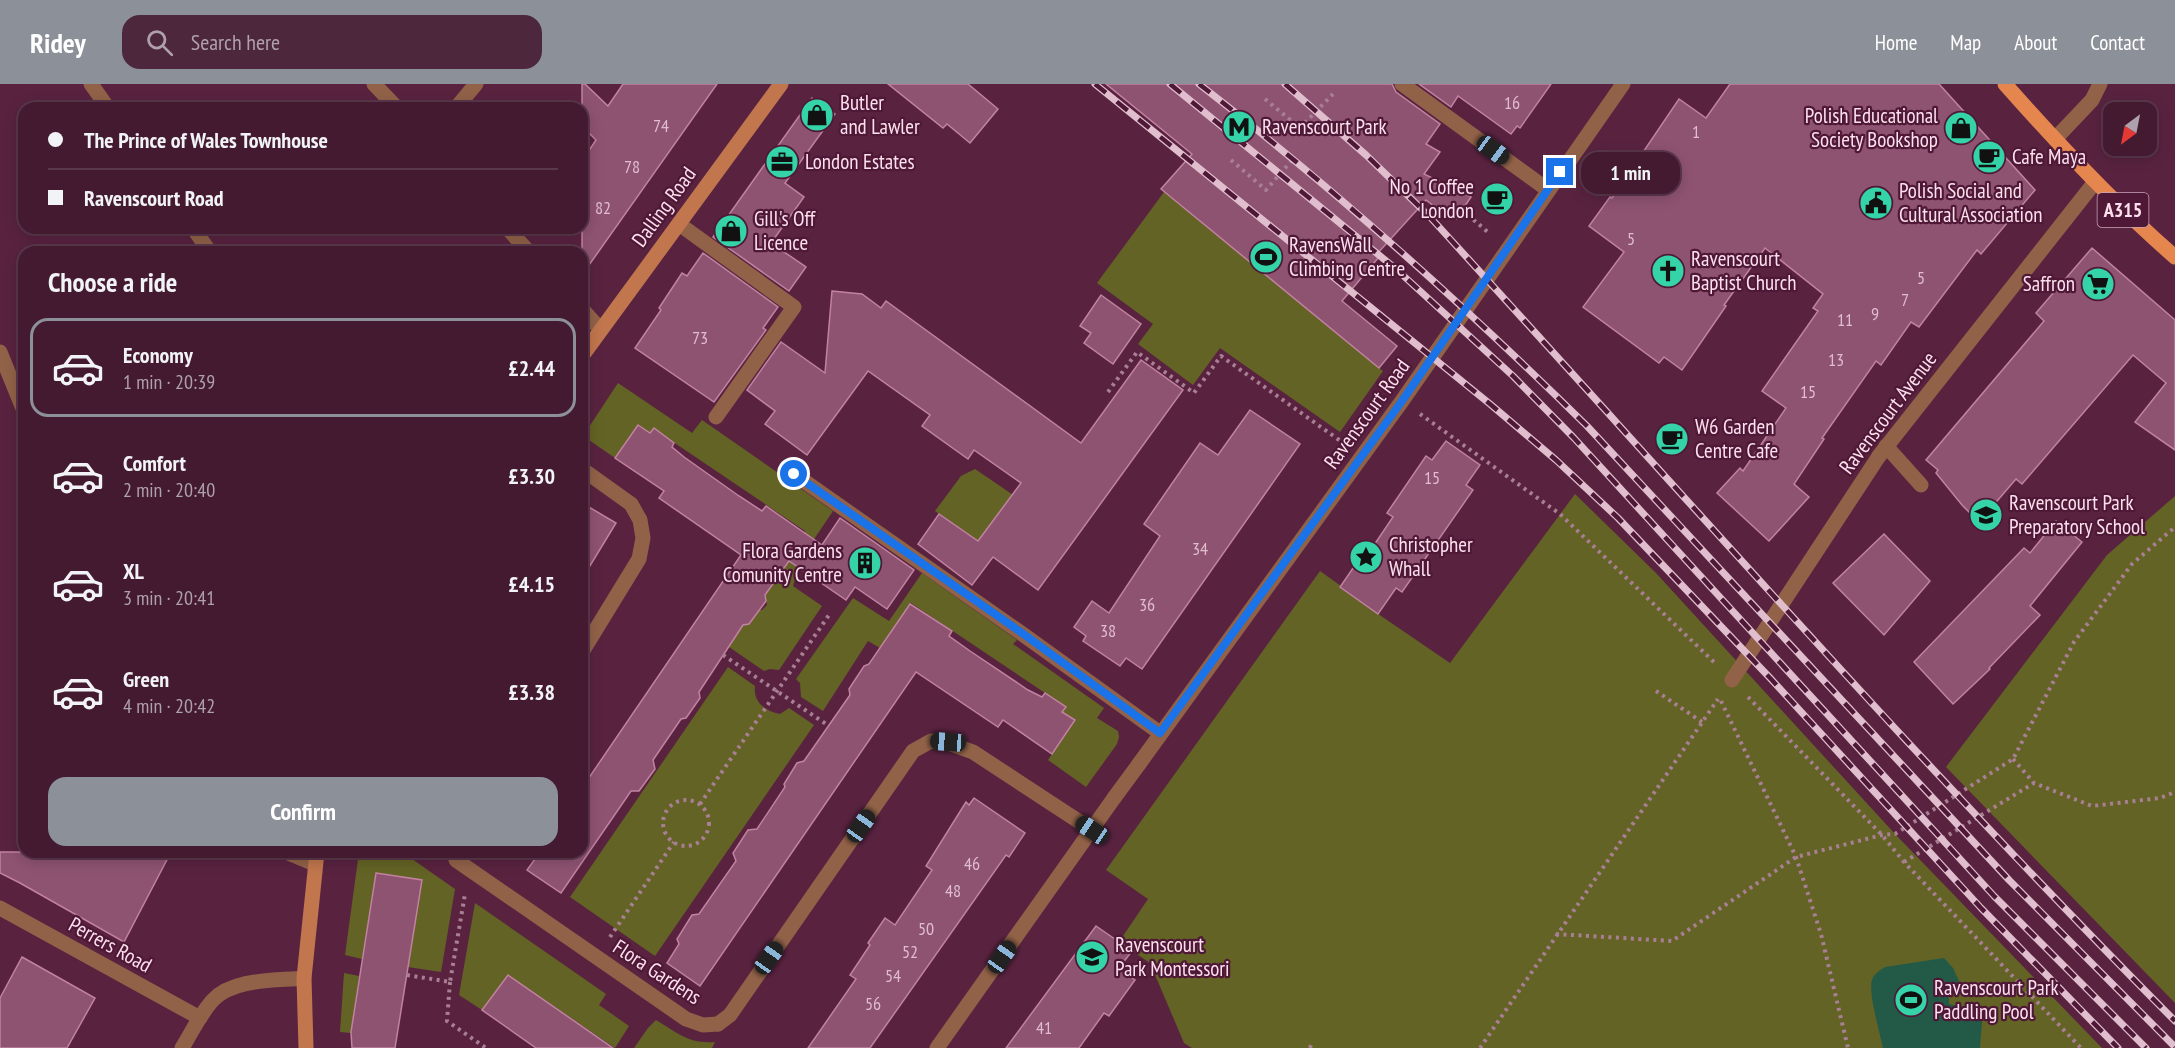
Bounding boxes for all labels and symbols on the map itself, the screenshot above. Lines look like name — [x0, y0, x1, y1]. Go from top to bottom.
place label: Butler and Lawler — [840, 89, 920, 140]
house number: 16 — [1504, 91, 1520, 114]
shop icon: Butler and Lawler — [799, 97, 835, 133]
place label: Polish Educational Society Bookshop — [1805, 102, 1938, 153]
north arrow — [2103, 102, 2157, 156]
metro station icon: Ravenscourt Park — [1221, 109, 1257, 145]
shop icon: Polish Educational Society Bookshop — [1943, 110, 1979, 146]
place label: Ravenscourt Park — [1262, 113, 1387, 140]
house number: 74 — [653, 114, 669, 137]
house number: 1 — [1692, 120, 1700, 143]
car — [1473, 132, 1513, 168]
cafe icon: Cafe Maya — [1971, 139, 2007, 175]
place label: Cafe Maya — [2012, 143, 2086, 170]
office icon: London Estates — [764, 144, 800, 180]
place label: London Estates — [805, 148, 915, 175]
callout: 1 min — [1581, 151, 1680, 193]
house number: 78 — [624, 155, 640, 178]
route end — [1546, 158, 1573, 185]
street label: Dalling Road — [626, 161, 702, 252]
place label: No 1 Coffee London — [1390, 173, 1474, 224]
place label: Polish Social and Cultural Association — [1899, 177, 2042, 228]
cafe icon: No 1 Coffee London — [1479, 181, 1515, 217]
public building icon: Polish Social and Cultural Association — [1858, 185, 1894, 221]
road number: A315 — [2098, 193, 2148, 227]
house number: 82 — [595, 196, 611, 219]
place label: Gill's Off Licence — [754, 205, 816, 256]
shop icon: Gill's Off Licence — [713, 213, 749, 249]
house number: 5 — [1627, 227, 1635, 250]
place label: RavensWall Climbing Centre — [1289, 231, 1405, 282]
sports icon: RavensWall Climbing Centre — [1248, 239, 1284, 275]
place label: Ravenscourt Baptist Church — [1691, 245, 1797, 296]
church icon: Ravenscourt Baptist Church — [1650, 253, 1686, 289]
house number: 5 — [1917, 266, 1925, 289]
supermarket icon: Saffron — [2080, 266, 2116, 302]
place label: Saffron — [2023, 270, 2075, 297]
house number: 7 — [1901, 288, 1909, 311]
house number: 9 — [1871, 302, 1879, 325]
house number: 11 — [1837, 308, 1853, 331]
house number: 73 — [692, 326, 708, 349]
street label: Ravenscourt Avenue — [1833, 346, 1942, 479]
house number: 13 — [1828, 348, 1844, 371]
street label: Ravenscourt Road — [1318, 353, 1415, 474]
house number: 15 — [1800, 380, 1816, 403]
place label: W6 Garden Centre Cafe — [1695, 413, 1778, 464]
cafe icon: W6 Garden Centre Cafe — [1654, 421, 1690, 457]
route start — [780, 460, 807, 487]
house number: 15 — [1424, 466, 1440, 489]
place label: Ravenscourt Park Preparatory School — [2009, 489, 2145, 540]
school or university icon: Ravenscourt Park Preparatory School — [1968, 497, 2004, 533]
place label: Christopher Whall — [1389, 531, 1473, 582]
place label: Flora Gardens Comunity Centre — [723, 537, 842, 588]
house number: 34 — [1192, 537, 1208, 560]
place icon: Christopher Whall — [1348, 539, 1384, 575]
building icon: Flora Gardens Comunity Centre — [847, 545, 883, 581]
house number: 36 — [1139, 593, 1155, 616]
house number: 38 — [1100, 619, 1116, 642]
car — [929, 732, 967, 752]
car — [843, 806, 879, 846]
car — [1072, 812, 1112, 848]
house number: 46 — [964, 852, 980, 875]
house number: 48 — [945, 879, 961, 902]
street label: Perrers Road — [64, 911, 157, 978]
house number: 50 — [918, 917, 934, 940]
place label: Ravenscourt Park Montessori — [1115, 931, 1230, 982]
street label: Flora Gardens — [608, 933, 706, 1010]
car — [984, 937, 1020, 977]
car — [751, 938, 787, 978]
school or university icon: Ravenscourt Park Montessori — [1074, 939, 1110, 975]
house number: 52 — [902, 940, 918, 963]
house number: 54 — [885, 964, 901, 987]
place label: Ravenscourt Park Paddling Pool — [1934, 974, 2059, 1025]
sports icon: Ravenscourt Park Paddling Pool — [1893, 982, 1929, 1018]
house number: 56 — [865, 992, 881, 1015]
house number: 41 — [1036, 1016, 1052, 1039]

